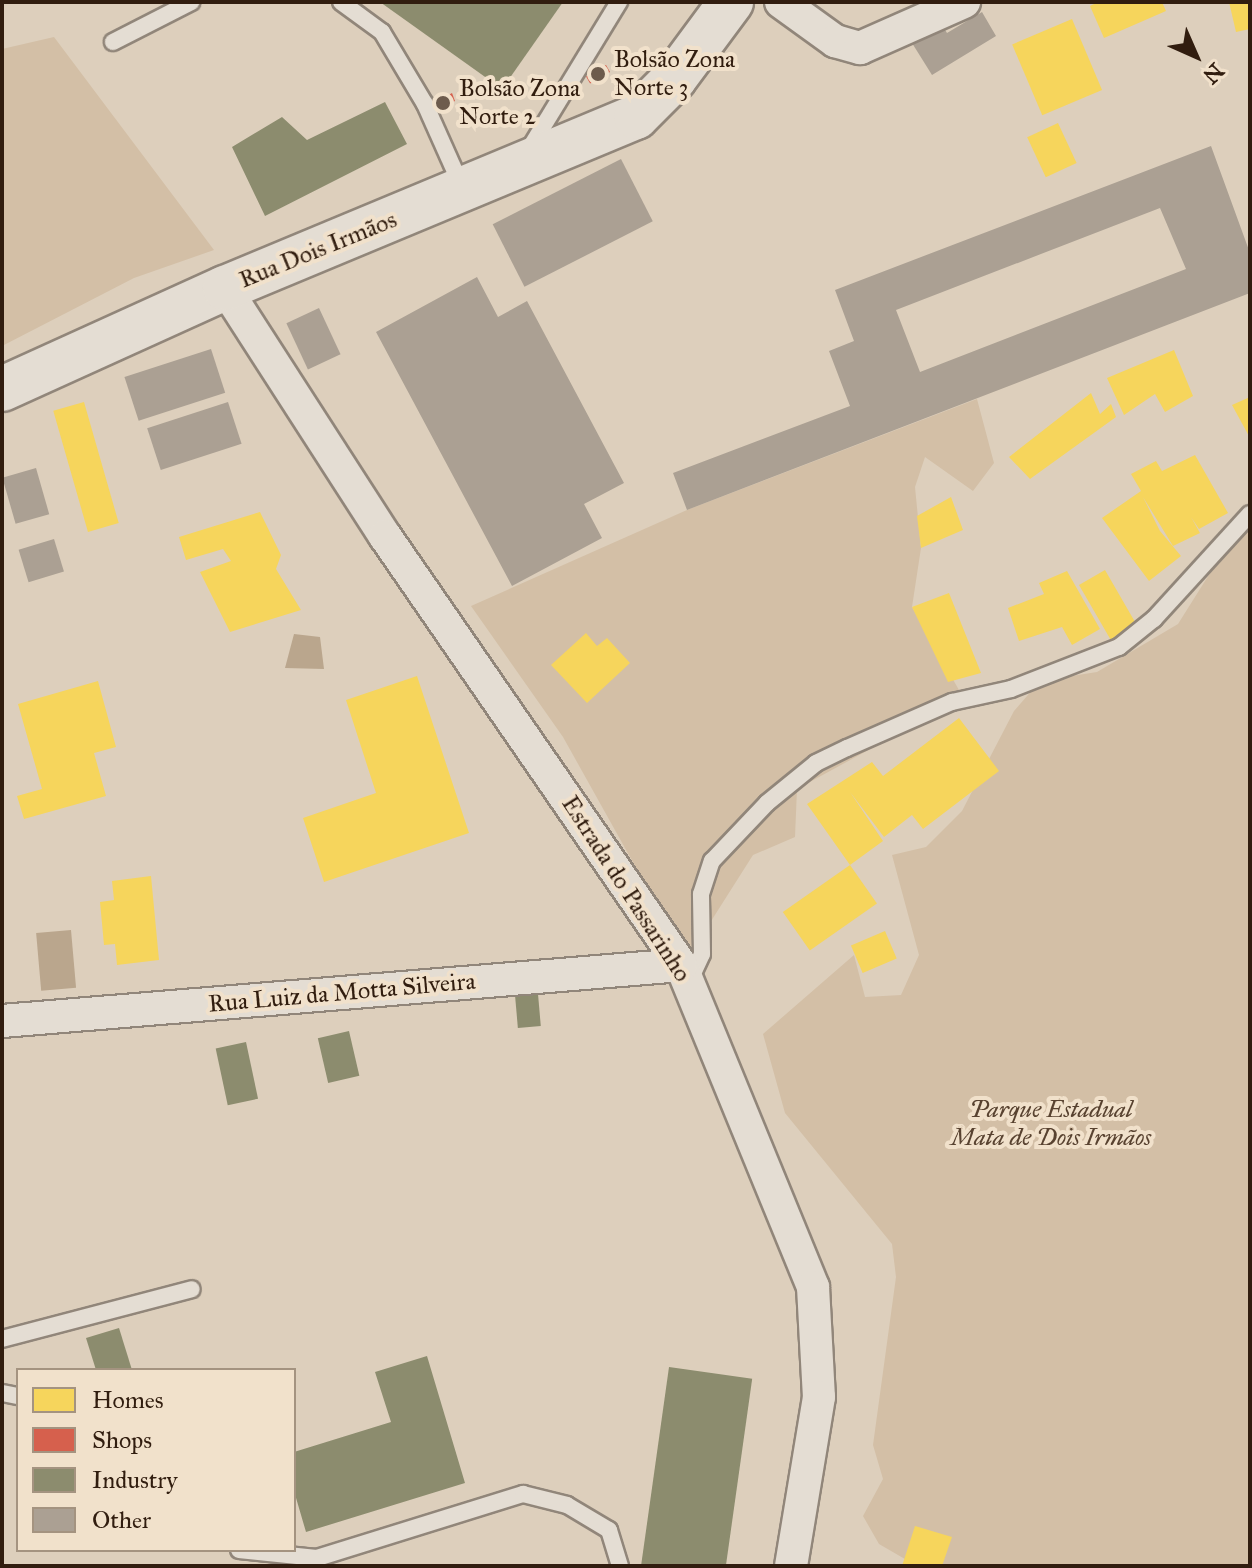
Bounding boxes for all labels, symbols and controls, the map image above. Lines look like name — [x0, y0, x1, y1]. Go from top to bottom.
north arrow — [1156, 16, 1236, 96]
place label: Bolsão Zona Norte 3 — [614, 46, 735, 102]
text: N — [1197, 57, 1229, 89]
marker: Bolsão Zona Norte 3 — [589, 65, 607, 83]
place label: Bolsão Zona Norte 2 — [459, 75, 580, 131]
marker: Bolsão Zona Norte 2 — [434, 94, 452, 112]
street label: Rua Dois Irmãos — [235, 205, 401, 295]
street label: Estrada do Passarinho — [555, 791, 697, 987]
street label: Rua Luiz da Motta Silveira — [207, 967, 477, 1019]
park label: Parque Estadual Mata de Dois Irmãos — [951, 1096, 1151, 1152]
legend — [16, 1368, 296, 1552]
text: Homes — [92, 1385, 164, 1415]
text: Shops — [92, 1425, 152, 1455]
text: Industry — [92, 1465, 178, 1495]
text: Other — [92, 1505, 151, 1535]

